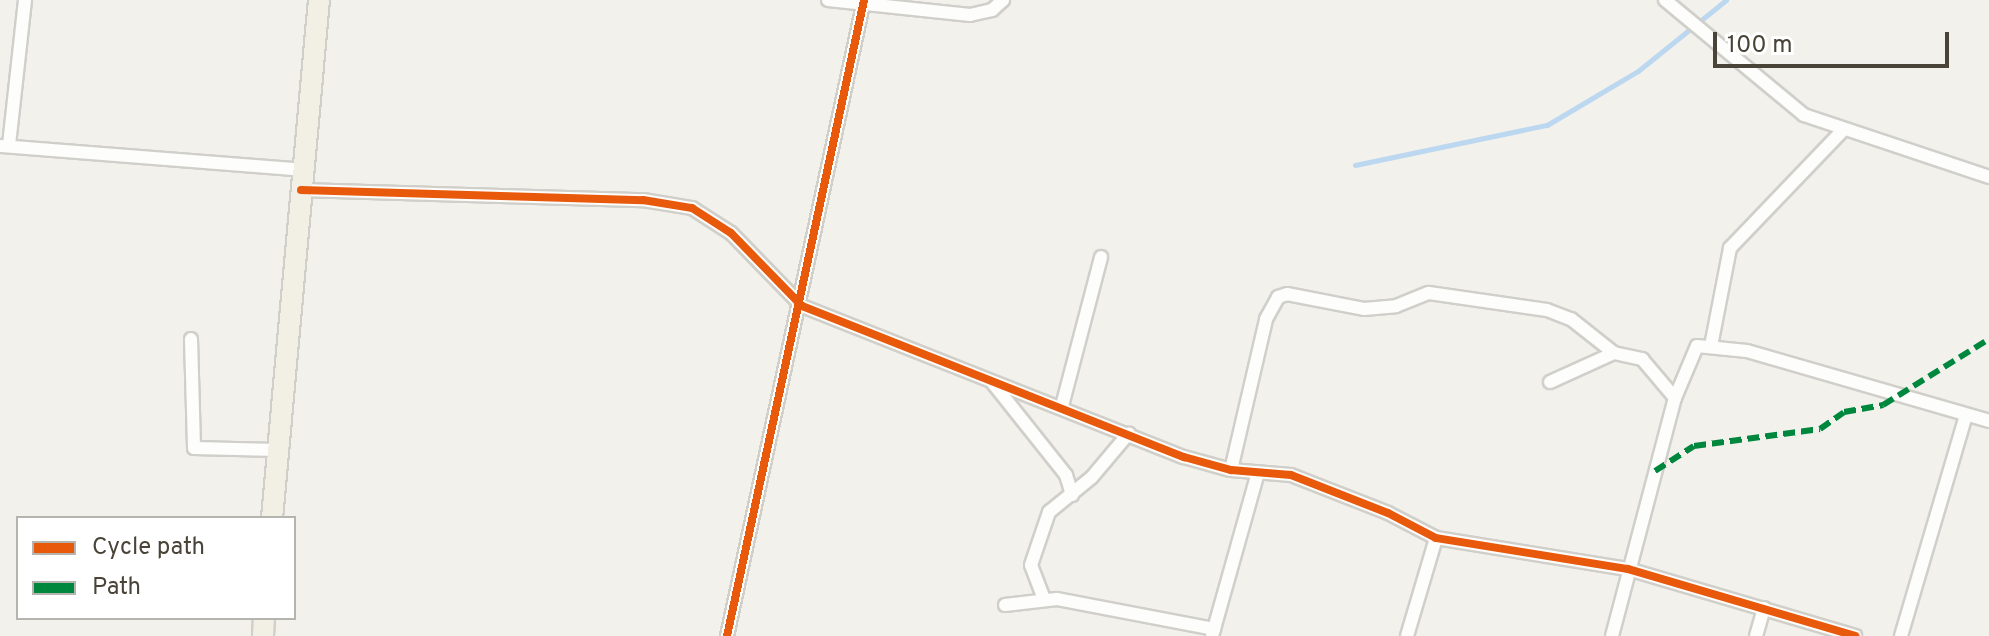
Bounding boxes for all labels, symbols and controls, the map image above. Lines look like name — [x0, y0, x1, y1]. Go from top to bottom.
scale bar — [1717, 16, 1953, 66]
text: 100 m — [1727, 31, 1793, 61]
legend — [16, 516, 296, 620]
text: Cycle path — [92, 533, 205, 563]
text: Path — [92, 573, 141, 603]

